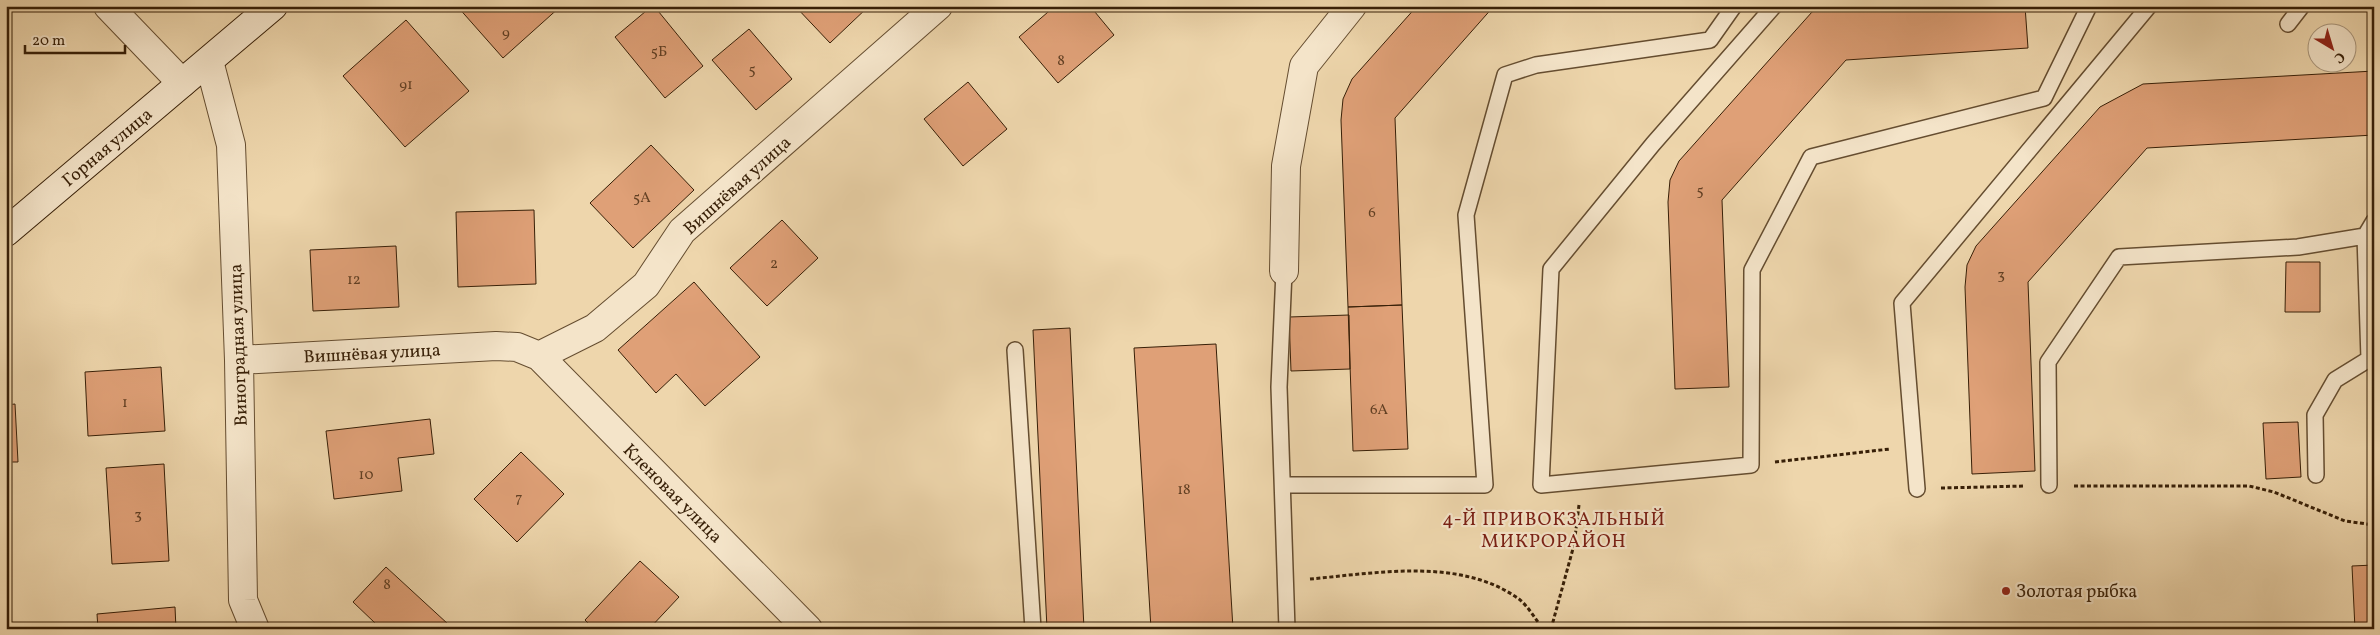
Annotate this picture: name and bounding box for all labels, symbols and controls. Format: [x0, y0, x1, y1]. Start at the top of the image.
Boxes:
scale bar [25, 22, 125, 54]
north arrow [2308, 22, 2358, 72]
house number: 9 [502, 23, 510, 44]
text: 20 m [32, 31, 65, 52]
house number: 5Б [651, 42, 667, 63]
text: С [2330, 47, 2348, 67]
house number: 8 [1057, 51, 1065, 72]
house number: 5 [748, 60, 756, 81]
house number: 91 [399, 75, 413, 96]
street label: Горная улица [57, 103, 159, 193]
street label: Вишнёвая улица [679, 131, 797, 241]
house number: 5 [1696, 181, 1704, 202]
house number: 5А [633, 188, 651, 209]
house number: 6 [1368, 203, 1376, 224]
house number: 2 [770, 254, 778, 275]
street label: Виноградная улица [224, 263, 255, 427]
house number: 3 [1997, 265, 2005, 286]
house number: 12 [347, 270, 361, 291]
street label: Вишнёвая улица [303, 338, 441, 371]
house number: 1 [122, 393, 128, 414]
house number: 6А [1370, 400, 1389, 421]
street label: Кленовая улица [617, 439, 727, 549]
house number: 10 [359, 465, 373, 486]
house number: 18 [1177, 480, 1191, 501]
house number: 7 [515, 488, 523, 509]
house number: 3 [134, 505, 142, 526]
district label: 4-Й ПРИВОКЗАЛЬНЫЙ МИКРОРАЙОН [1442, 507, 1666, 555]
house number: 8 [383, 575, 391, 596]
place label: Золотая рыбка [2016, 580, 2137, 605]
marker: Золотая рыбка [2000, 585, 2012, 597]

